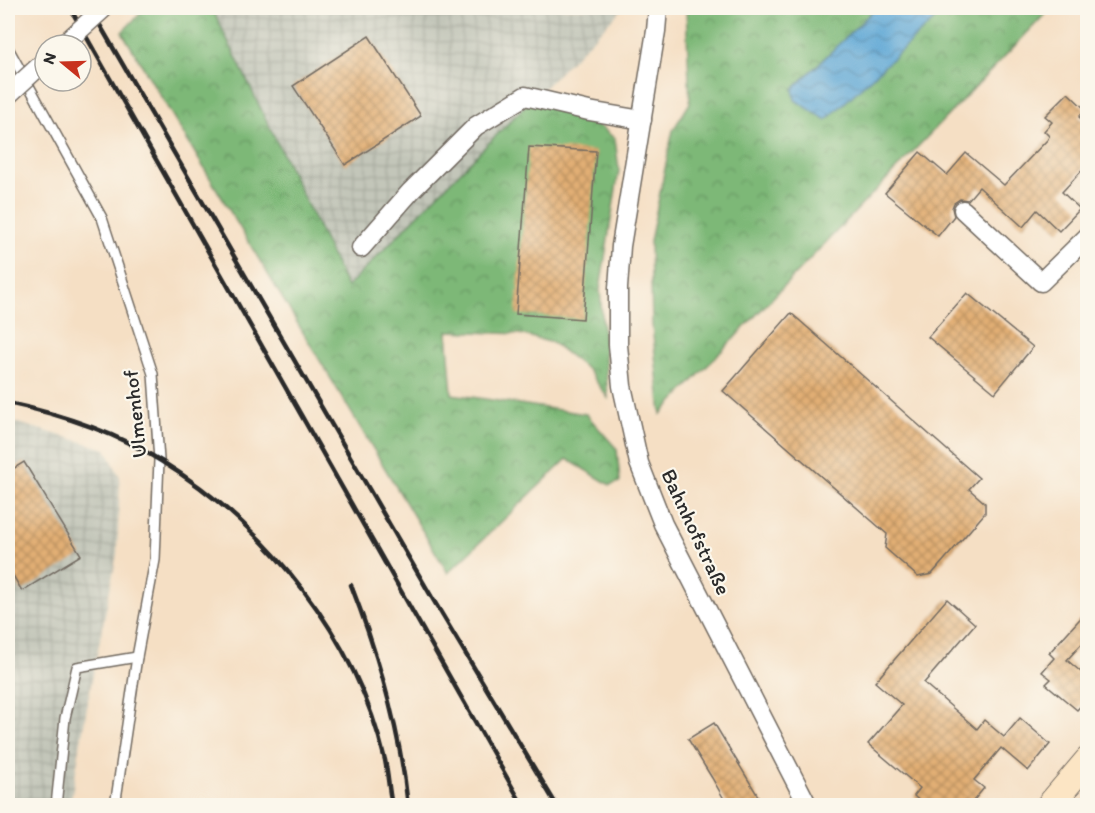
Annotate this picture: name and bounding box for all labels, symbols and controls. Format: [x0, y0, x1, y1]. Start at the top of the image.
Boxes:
north arrow [33, 33, 93, 93]
text: N [39, 50, 60, 66]
street label: Ulmenhof [117, 369, 152, 459]
street label: Bahnhofstraße [656, 465, 737, 599]

